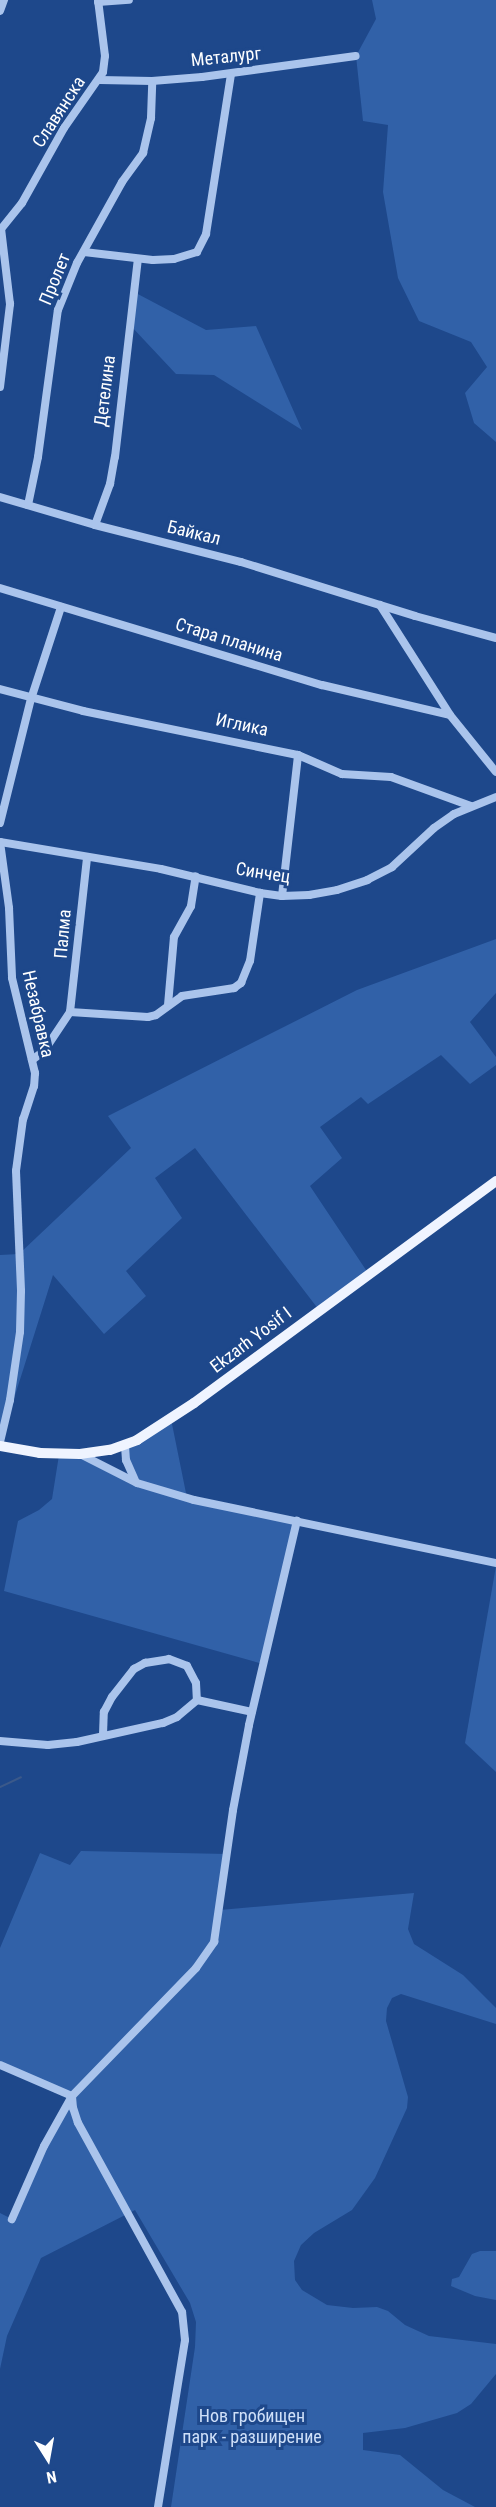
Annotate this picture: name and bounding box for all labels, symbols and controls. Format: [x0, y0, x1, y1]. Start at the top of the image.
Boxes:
street label: Металург [190, 43, 262, 71]
street label: Славянска [28, 72, 90, 152]
street label: Пролет [35, 250, 75, 308]
street label: Детелина [90, 354, 120, 428]
street label: Байкал [165, 516, 223, 550]
street label: Стара планина [173, 613, 285, 667]
street label: Иглика [214, 709, 270, 741]
street label: Синчец [234, 858, 292, 888]
street label: Палма [50, 909, 76, 959]
street label: Незабравка [18, 968, 58, 1060]
street label: Ekzarh Yosif I [206, 1302, 296, 1378]
park label: Нов гробищен парк - разширение [182, 2406, 322, 2448]
north arrow [18, 2429, 78, 2489]
text: N [45, 2467, 58, 2487]

